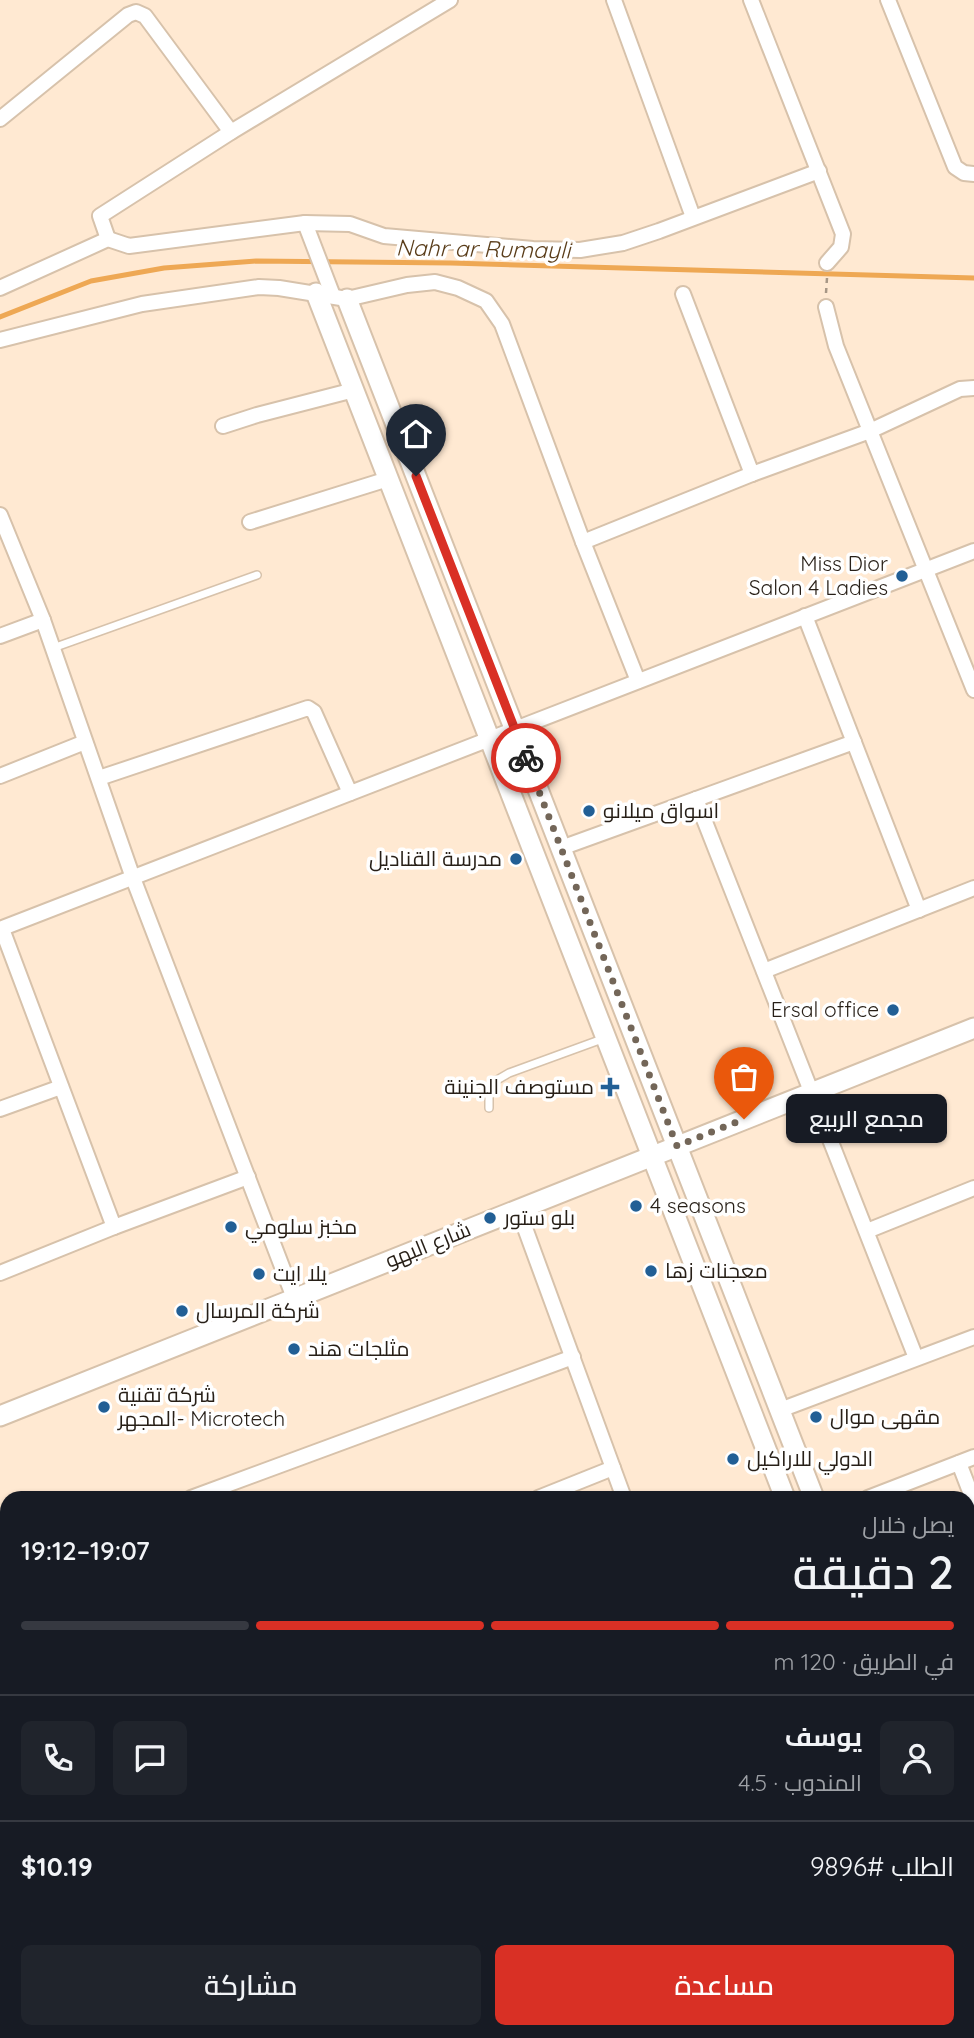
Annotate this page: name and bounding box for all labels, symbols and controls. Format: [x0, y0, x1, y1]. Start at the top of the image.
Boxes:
water label: Nahr ar Rumayli [396, 232, 574, 265]
pin [386, 404, 446, 476]
icon: home [397, 415, 435, 453]
place label: Miss Dior Salon 4 Ladies [749, 550, 888, 600]
marker: Miss Dior Salon 4 Ladies [894, 568, 910, 584]
courier [491, 723, 561, 793]
icon: bike [507, 739, 545, 777]
place label: اسواق ميلانو [603, 797, 719, 824]
marker: اسواق ميلانو [581, 803, 597, 819]
place label: مدرسة القناديل [369, 845, 502, 872]
marker: مدرسة القناديل [508, 851, 524, 867]
place label: Ersal office [771, 996, 879, 1022]
marker: Ersal office [885, 1002, 901, 1018]
pin [714, 1047, 774, 1119]
icon: bag [725, 1058, 763, 1096]
place label: مستوصف الجنينة [444, 1073, 594, 1099]
marker: مستوصف الجنينة [600, 1077, 620, 1097]
callout: مجمع الربيع [786, 1094, 947, 1144]
text: مجمع الربيع [809, 1104, 924, 1133]
place label: 4 seasons [650, 1192, 746, 1218]
marker: 4 seasons [628, 1198, 644, 1214]
place label: بلو ستور [503, 1204, 575, 1230]
marker: بلو ستور [482, 1210, 498, 1226]
place label: مخبز سلومي [245, 1213, 357, 1243]
street label: شارع البهو [381, 1215, 475, 1275]
marker: مخبز سلومي [223, 1219, 239, 1235]
place label: معجنات زها [665, 1257, 768, 1283]
place label: يلا ايت [273, 1260, 327, 1286]
marker: معجنات زها [643, 1263, 659, 1279]
marker: يلا ايت [251, 1266, 267, 1282]
place label: شركة المرسال [196, 1297, 320, 1324]
marker: شركة المرسال [174, 1303, 190, 1319]
place label: مثلجات هند [308, 1335, 409, 1361]
marker: مثلجات هند [286, 1341, 302, 1357]
place label: شركة تقنية المجهر- Microtech [117, 1381, 285, 1432]
marker: شركة تقنية المجهر- Microtech [96, 1399, 112, 1415]
place label: مقهى موال [830, 1403, 940, 1430]
marker: مقهى موال [808, 1409, 824, 1425]
place label: الدولي للاراكيل [747, 1445, 873, 1475]
marker: الدولي للاراكيل [725, 1451, 741, 1467]
text: يصل خلال [862, 1510, 954, 1539]
text: 19:07–19:12 [21, 1534, 150, 1567]
text: 2 دقيقة [793, 1543, 954, 1601]
text: في الطريق · 120 m [774, 1647, 954, 1676]
text: يوسف [785, 1720, 862, 1753]
button: phone [21, 1721, 95, 1795]
button: chat [113, 1721, 187, 1795]
button: person [880, 1721, 954, 1795]
text: المندوب · 4.5 [738, 1768, 862, 1797]
text: $10.19 [21, 1850, 93, 1883]
text: الطلب #9896 [810, 1850, 954, 1883]
button: مشاركة [21, 1945, 481, 2025]
button: مساعدة [495, 1945, 954, 2025]

